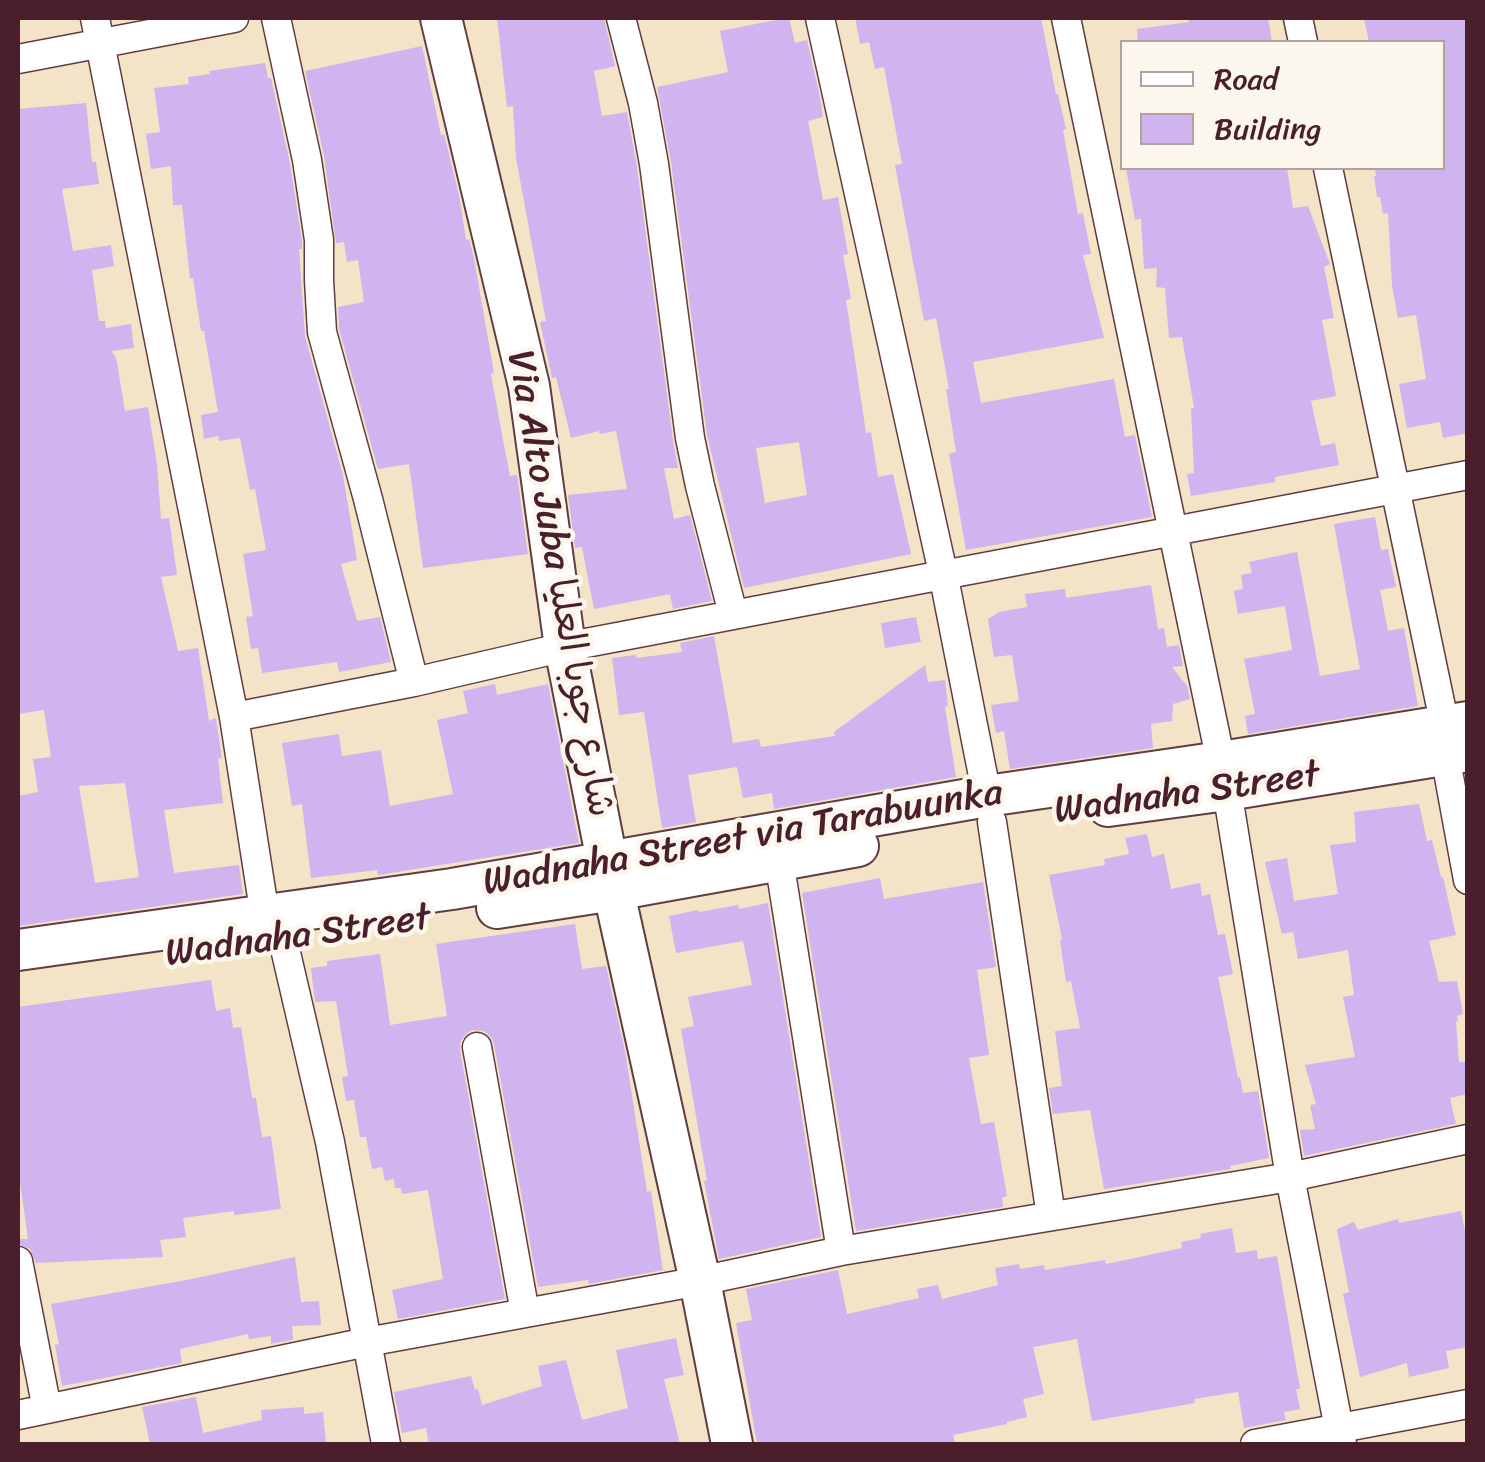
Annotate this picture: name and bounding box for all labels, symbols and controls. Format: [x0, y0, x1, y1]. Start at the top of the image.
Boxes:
legend [1120, 40, 1445, 170]
text: Road [1214, 52, 1278, 106]
text: Building [1214, 102, 1321, 156]
street label: Via Alto Juba شارع جوبا العليا [495, 347, 623, 821]
street label: Wadnaha Street [1052, 753, 1322, 835]
street label: Wadnaha Street via Tarabuunka [480, 771, 1006, 907]
street label: Wadnaha Street [163, 896, 433, 978]

